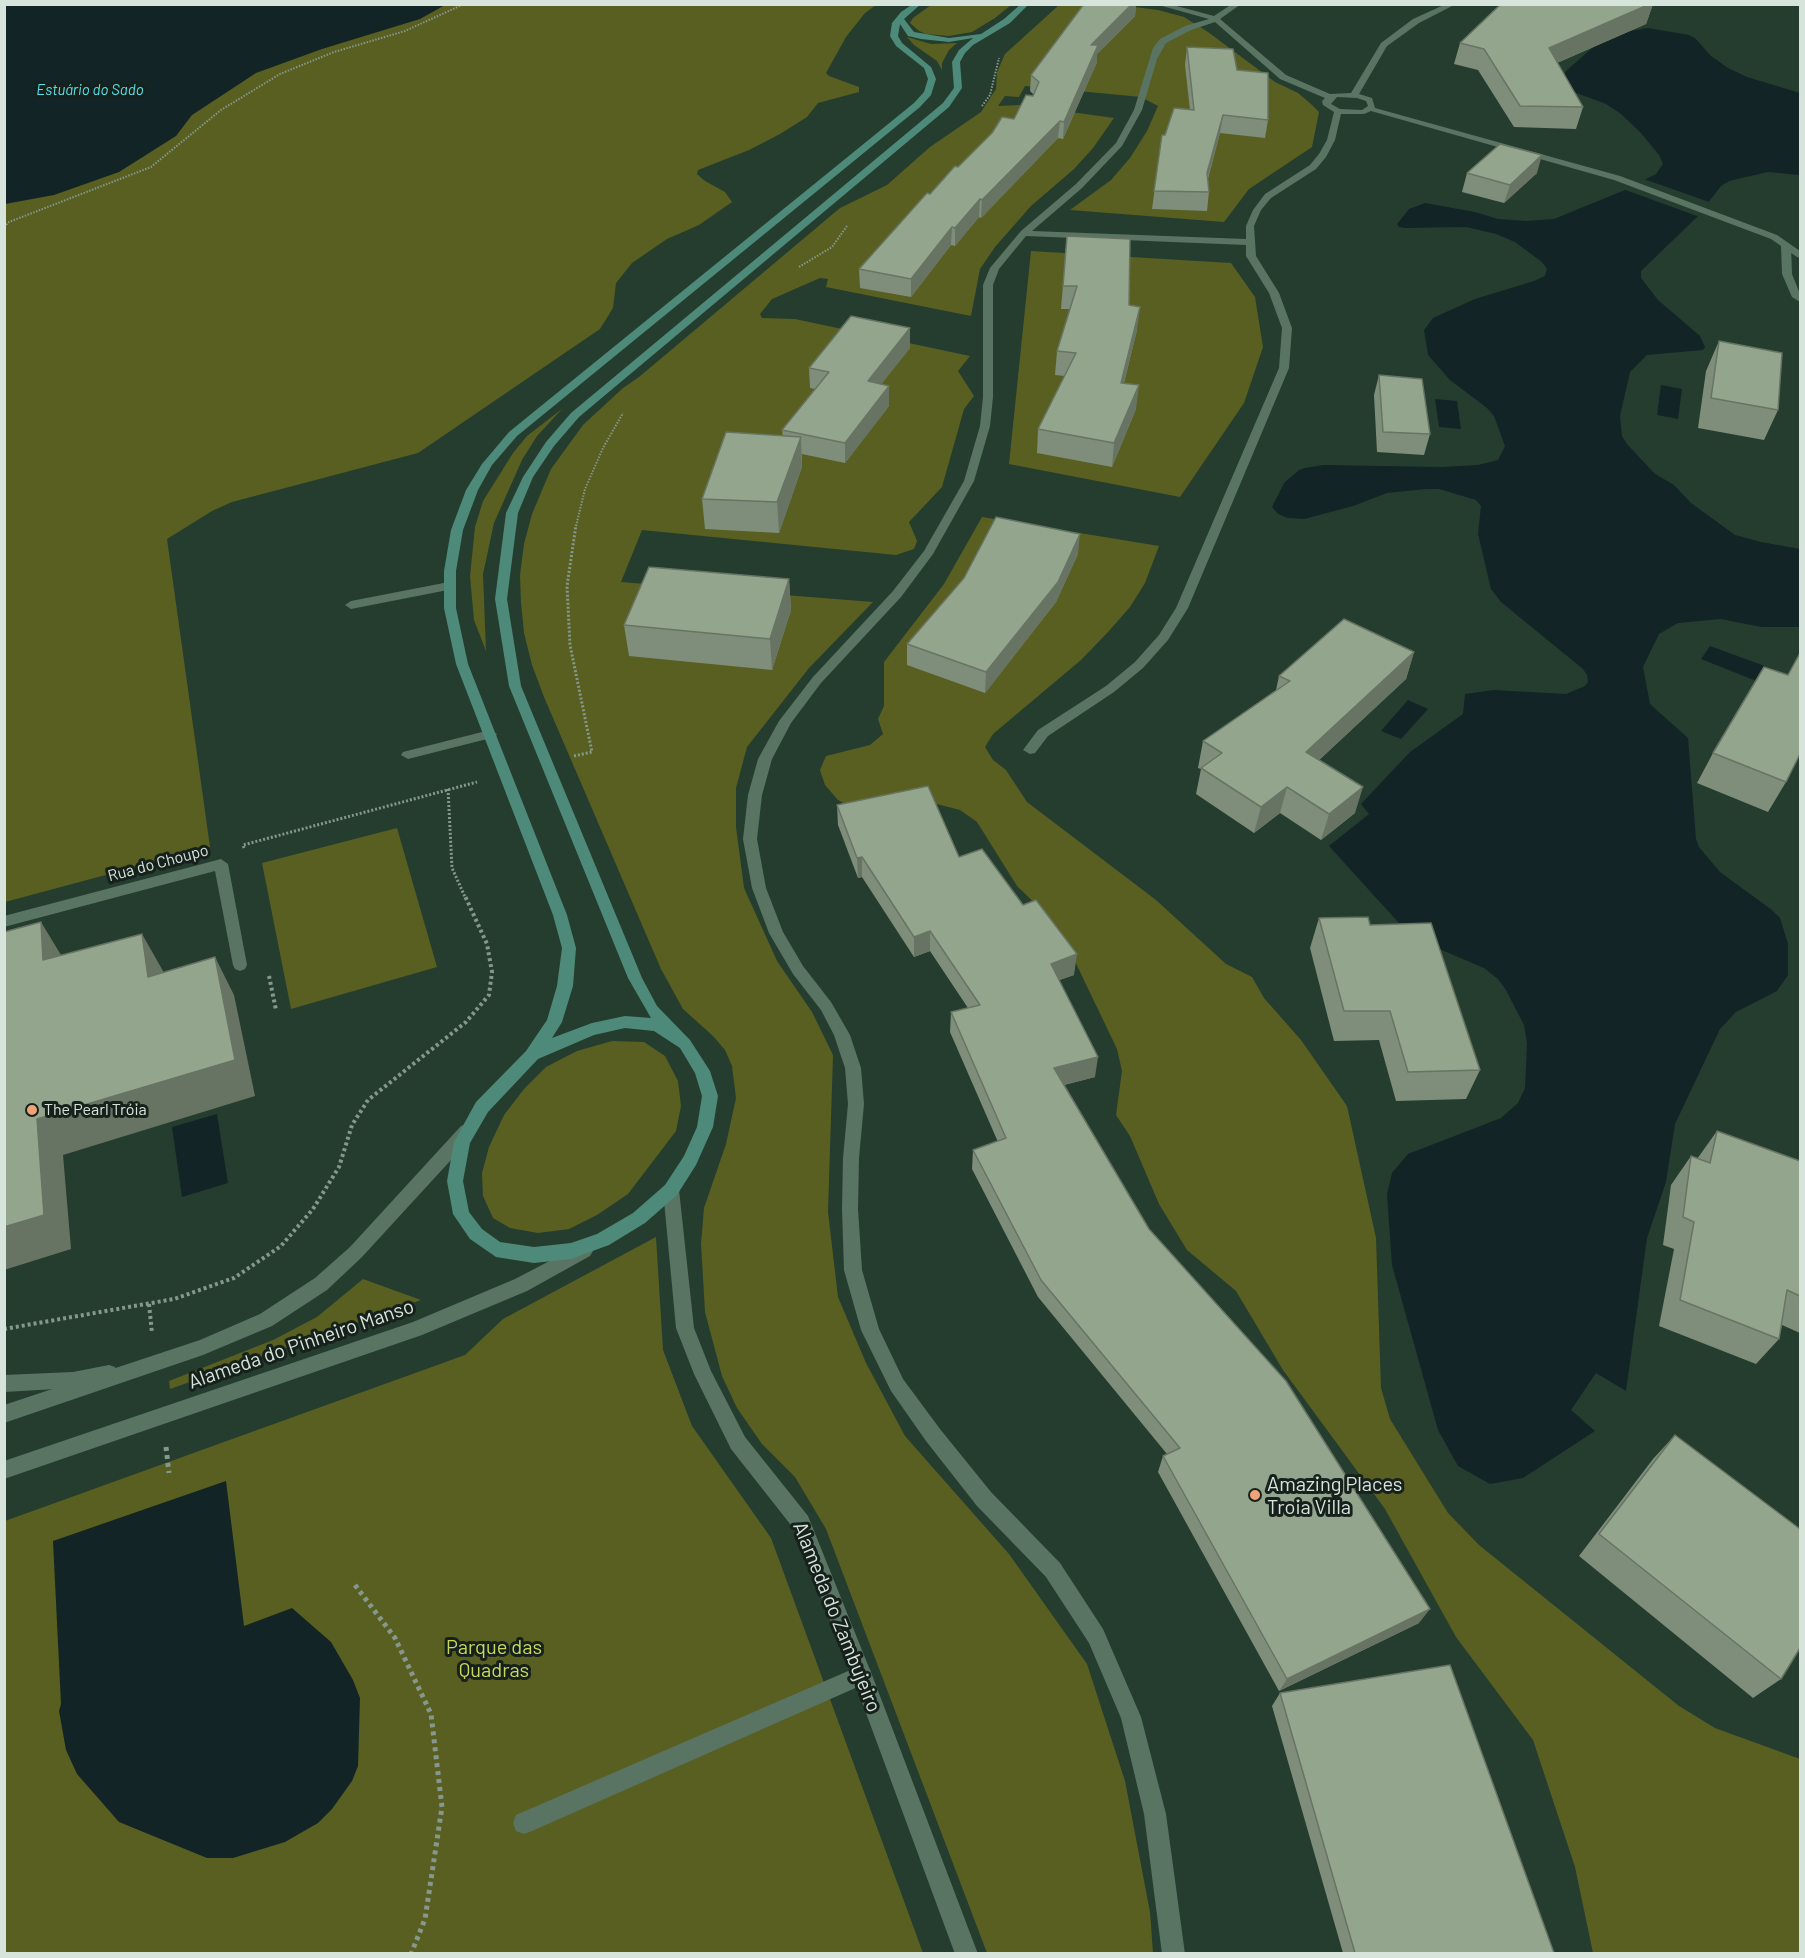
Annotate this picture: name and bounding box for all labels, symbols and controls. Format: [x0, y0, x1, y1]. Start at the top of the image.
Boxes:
water label: Estuário do Sado [36, 81, 144, 99]
street label: Rua do Choupo [106, 840, 210, 886]
place label: The Pearl Tróia [44, 1100, 147, 1120]
marker: The Pearl Tróia [25, 1103, 39, 1117]
street label: Alameda do Pinheiro Manso [185, 1294, 417, 1394]
place label: Amazing Places Troia Villa [1267, 1472, 1402, 1519]
marker: Amazing Places Troia Villa [1248, 1488, 1262, 1502]
street label: Alameda do Zambujeiro [788, 1518, 886, 1716]
park label: Parque das Quadras [446, 1635, 542, 1682]

